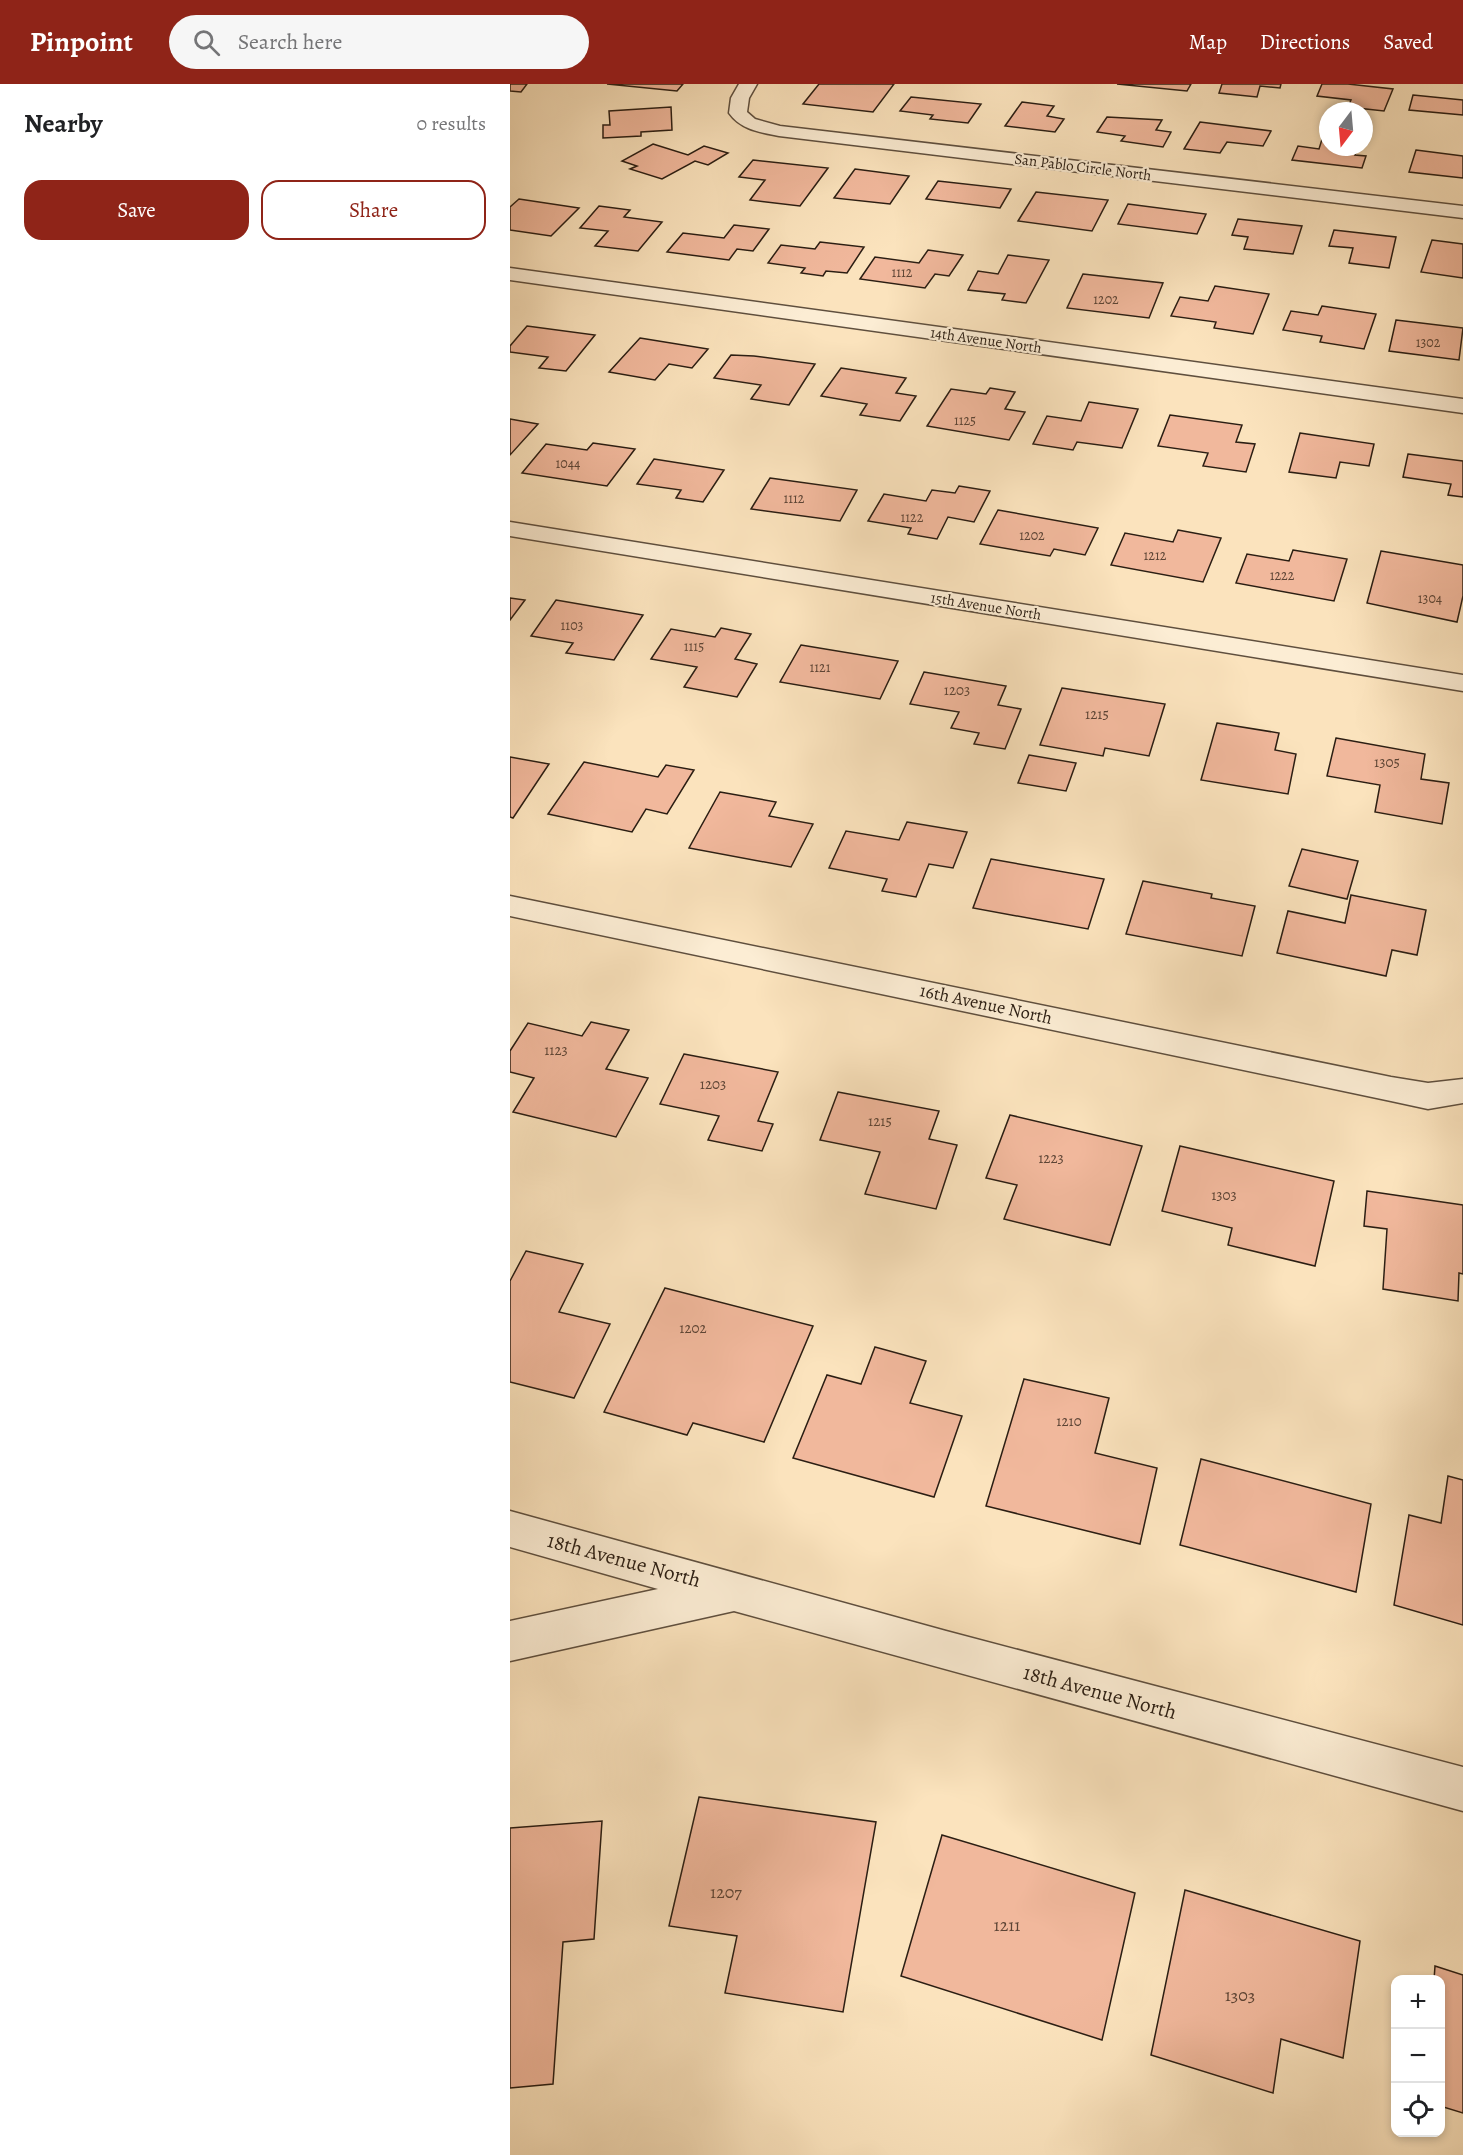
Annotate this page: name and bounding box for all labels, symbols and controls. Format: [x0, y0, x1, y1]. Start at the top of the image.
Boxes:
search box [169, 15, 589, 69]
text: Pinpoint [30, 23, 133, 61]
icon: search [190, 26, 223, 59]
text: Search here [238, 27, 342, 57]
text: Map [1189, 28, 1227, 56]
text: Directions [1260, 28, 1350, 56]
text: Saved [1383, 28, 1433, 56]
north arrow [1319, 102, 1373, 156]
text: Nearby [24, 106, 103, 141]
text: 0 results [417, 110, 486, 137]
street label: San Pablo Circle North [1013, 149, 1153, 185]
button: Save [24, 180, 249, 240]
button: Share [261, 180, 486, 240]
house number: 1112 [891, 263, 913, 282]
house number: 1202 [1093, 290, 1119, 309]
street label: 14th Avenue North [929, 322, 1043, 358]
house number: 1302 [1416, 333, 1441, 352]
house number: 1125 [954, 411, 976, 430]
house number: 1044 [556, 454, 580, 473]
house number: 1112 [783, 489, 805, 508]
house number: 1122 [901, 508, 924, 527]
house number: 1202 [1019, 526, 1045, 545]
house number: 1212 [1144, 546, 1167, 565]
house number: 1222 [1270, 566, 1295, 585]
street label: 15th Avenue North [929, 587, 1043, 625]
house number: 1304 [1418, 589, 1442, 608]
house number: 1103 [561, 616, 584, 635]
house number: 1115 [684, 637, 704, 656]
house number: 1121 [809, 658, 831, 677]
house number: 1203 [944, 680, 970, 700]
house number: 1215 [1085, 704, 1109, 724]
house number: 1305 [1374, 752, 1400, 772]
street label: 16th Avenue North [918, 978, 1055, 1030]
house number: 1123 [544, 1040, 568, 1060]
house number: 1203 [700, 1074, 726, 1094]
house number: 1215 [868, 1111, 892, 1131]
house number: 1223 [1038, 1148, 1064, 1168]
house number: 1303 [1211, 1185, 1237, 1205]
house number: 1202 [679, 1318, 707, 1338]
house number: 1210 [1056, 1411, 1082, 1431]
street label: 18th Avenue North [544, 1526, 704, 1594]
street label: 18th Avenue North [1020, 1658, 1180, 1726]
house number: 1207 [710, 1880, 742, 1904]
house number: 1211 [993, 1913, 1021, 1937]
map controls [1391, 1975, 1445, 2137]
button: + [1391, 1975, 1445, 2029]
house number: 1303 [1225, 1983, 1255, 2007]
button: − [1391, 2029, 1445, 2083]
button: locate [1391, 2083, 1445, 2137]

